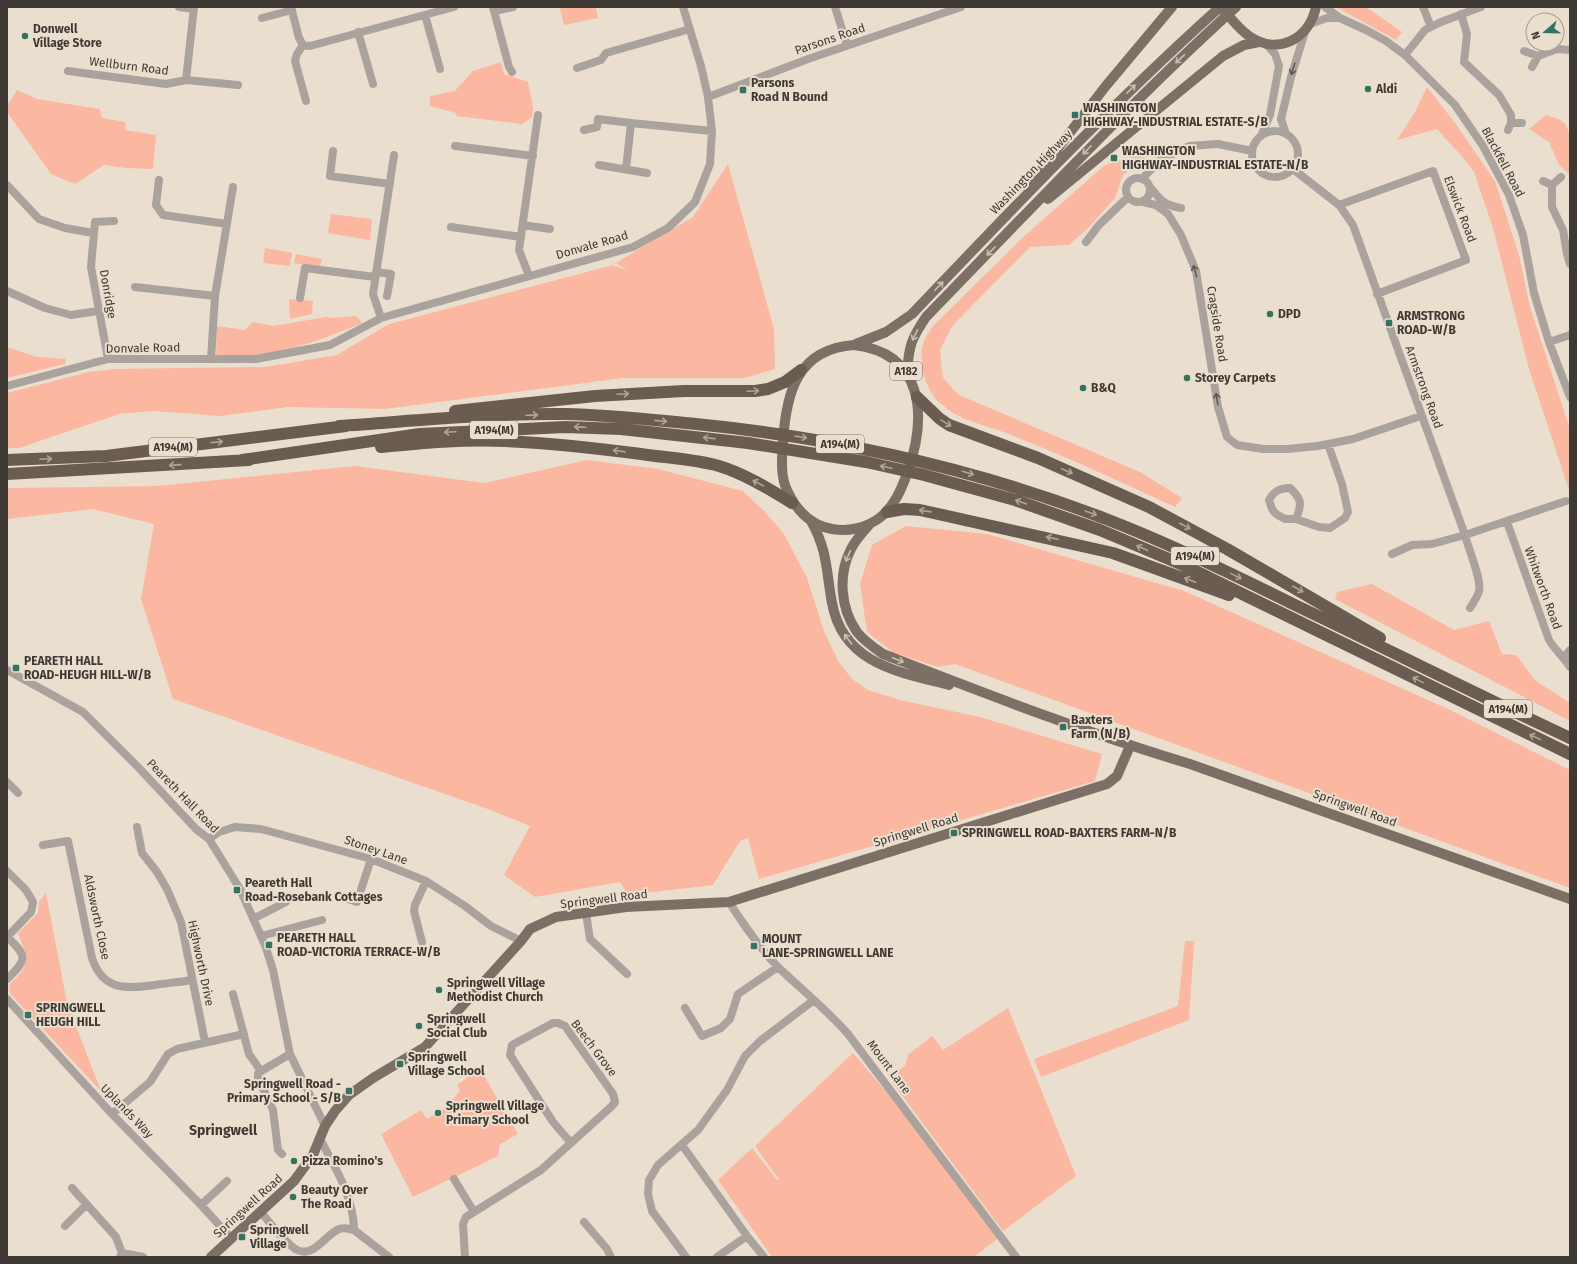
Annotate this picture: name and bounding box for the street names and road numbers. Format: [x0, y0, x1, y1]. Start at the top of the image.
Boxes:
street label: Parsons Road [793, 20, 867, 58]
street label: Wellburn Road [88, 54, 170, 78]
street label: Blackfell Road [1479, 124, 1527, 200]
street label: Washington Highway [987, 127, 1075, 217]
street label: Elswick Road [1441, 174, 1479, 244]
street label: Donvale Road [554, 228, 630, 262]
street label: Donridge [97, 268, 119, 320]
street label: Cragside Road [1204, 285, 1230, 363]
street label: Donvale Road [106, 340, 180, 356]
street label: Armstrong Road [1403, 344, 1445, 430]
road number: A182 [890, 362, 922, 380]
road number: A194(M) [470, 421, 518, 439]
road number: A194(M) [816, 435, 864, 453]
road number: A194(M) [149, 438, 197, 456]
street label: Whitworth Road [1522, 545, 1564, 631]
road number: A194(M) [1171, 547, 1219, 565]
road number: A194(M) [1484, 700, 1532, 718]
street label: Peareth Hall Road [144, 756, 222, 836]
street label: Springwell Road [1311, 786, 1399, 830]
street label: Springwell Road [872, 810, 960, 850]
street label: Stoney Lane [342, 833, 410, 867]
street label: Aldsworth Close [81, 873, 113, 961]
street label: Springwell Road [559, 887, 649, 911]
street label: Highworth Drive [185, 919, 217, 1007]
street label: Beech Grove [568, 1017, 620, 1079]
street label: Mount Lane [864, 1037, 914, 1097]
street label: Uplands Way [98, 1081, 156, 1141]
street label: Springwell Road [211, 1171, 285, 1241]

